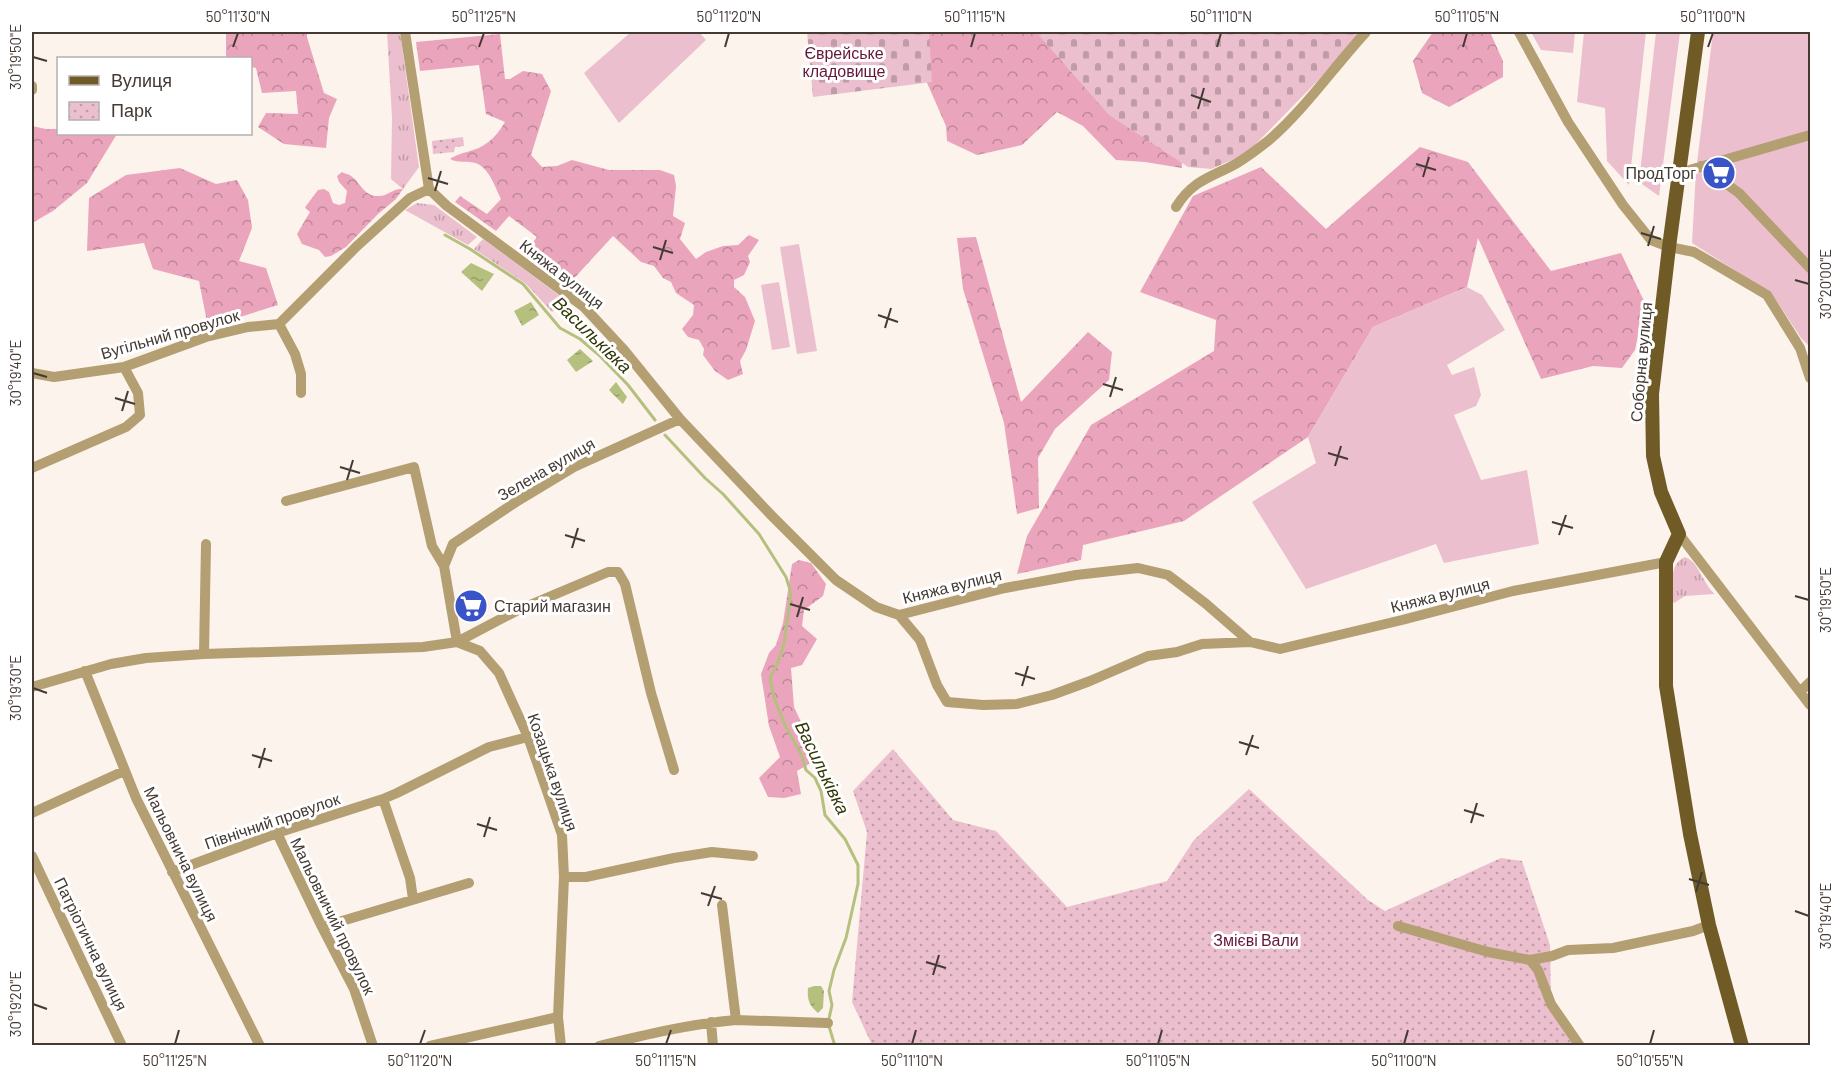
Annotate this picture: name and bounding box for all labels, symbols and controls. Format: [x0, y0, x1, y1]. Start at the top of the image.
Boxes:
text: 50°11'30"N [206, 7, 270, 25]
text: 50°11'25"N [452, 7, 516, 25]
text: 50°11'20"N [696, 7, 762, 25]
text: 50°11'15"N [944, 7, 1006, 25]
text: 50°11'10"N [1190, 7, 1252, 25]
text: 50°11'05"N [1435, 7, 1499, 25]
text: 50°11'00"N [1680, 7, 1746, 25]
text: 30°19'50"E [6, 24, 24, 90]
park label: Єврейське кладовище [803, 43, 886, 80]
legend [57, 57, 252, 135]
text: Вулиця [111, 69, 172, 91]
text: Парк [111, 99, 152, 121]
supermarket icon: ПродТорг [1701, 155, 1737, 191]
place label: ПродТорг [1626, 163, 1696, 182]
street label: Княжа вулиця [516, 235, 608, 312]
text: 30°20'00"E [1816, 249, 1834, 319]
water label: Васильківка [549, 291, 637, 377]
street label: Соборна вулиця [1626, 301, 1655, 423]
street label: Вугільний провулок [98, 304, 242, 362]
text: 30°19'40"E [6, 340, 24, 406]
street label: Зелена вулиця [494, 433, 598, 504]
street label: Княжа вулиця [900, 564, 1003, 607]
text: 30°19'50"E [1816, 567, 1834, 633]
street label: Княжа вулиця [1388, 573, 1491, 616]
supermarket icon: Старий магазин [453, 588, 489, 624]
place label: Старий магазин [494, 596, 611, 615]
text: 30°19'30"E [6, 655, 24, 721]
street label: Козацька вулиця [524, 711, 582, 833]
water label: Васильківка [791, 717, 855, 818]
street label: Мальовнича вулиця [141, 783, 222, 924]
street label: Північний провулок [202, 788, 343, 853]
street label: Мальовничий провулок [287, 834, 380, 998]
street label: Патріотична вулиця [51, 874, 132, 1013]
text: 30°19'40"E [1816, 883, 1834, 949]
park label: Змієві Вали [1213, 930, 1299, 949]
text: 30°19'20"E [6, 971, 24, 1037]
text: 50°11'25"N [143, 1051, 207, 1069]
text: 50°11'20"N [387, 1051, 453, 1069]
text: 50°11'15"N [635, 1051, 697, 1069]
text: 50°11'10"N [881, 1051, 943, 1069]
text: 50°11'05"N [1126, 1051, 1190, 1069]
text: 50°11'00"N [1371, 1051, 1437, 1069]
text: 50°10'55"N [1616, 1051, 1684, 1069]

